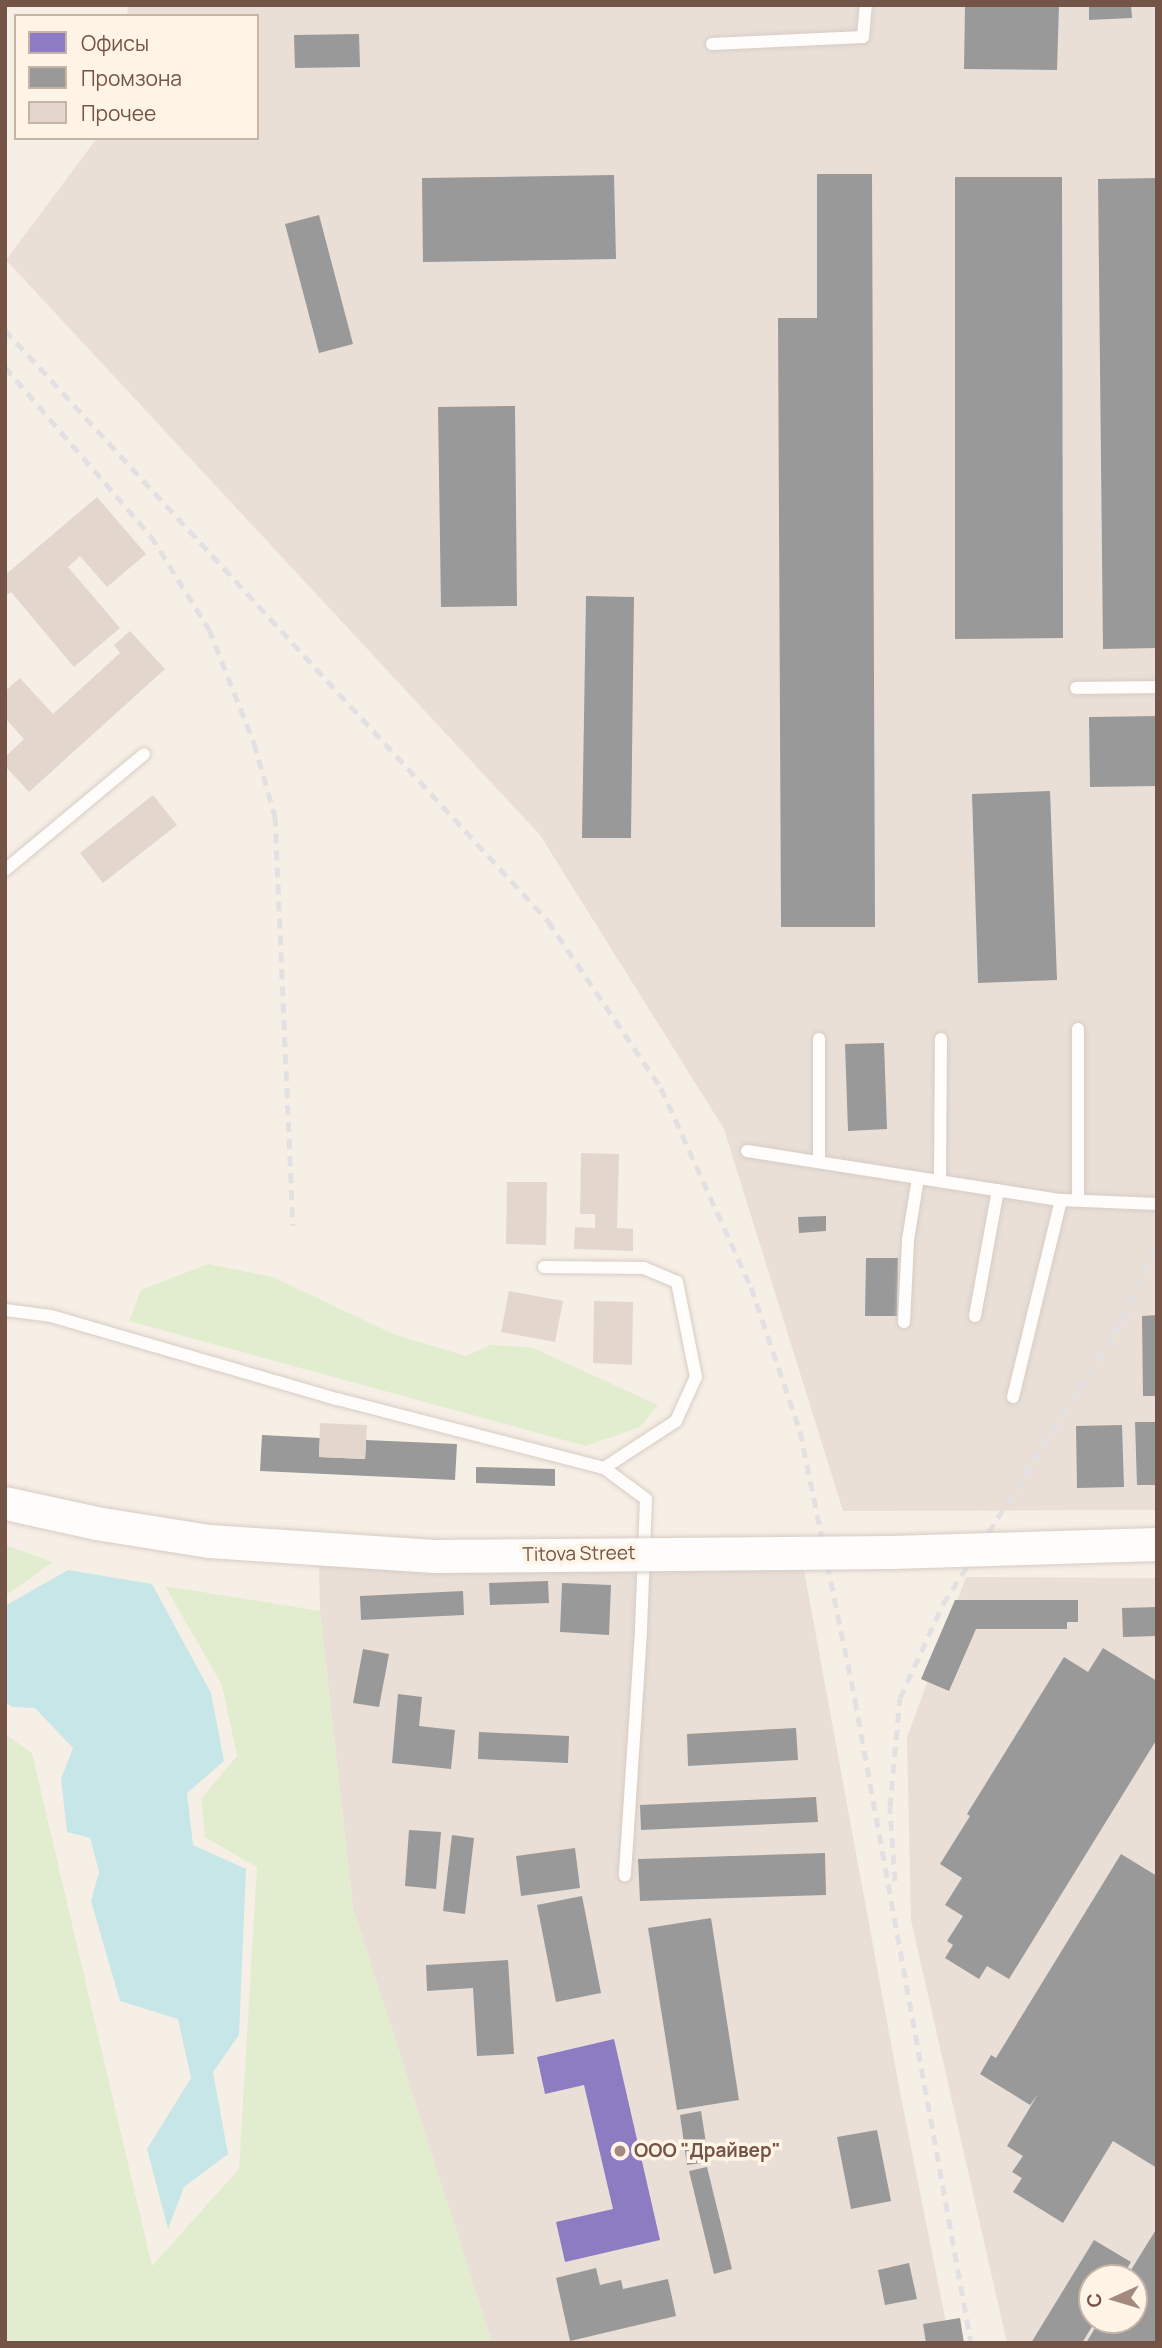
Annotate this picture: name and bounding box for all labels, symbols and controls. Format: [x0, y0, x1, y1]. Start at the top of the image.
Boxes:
legend [14, 14, 259, 140]
text: Офисы [81, 29, 149, 57]
text: Промзона [81, 64, 182, 92]
text: Прочее [81, 99, 156, 127]
street label: Titova Street [522, 1542, 636, 1566]
place label: ООО "Драйвер" [634, 2140, 781, 2162]
marker: ООО "Драйвер" [612, 2143, 628, 2159]
north arrow [1078, 2264, 1148, 2334]
text: С [1081, 2292, 1108, 2308]

